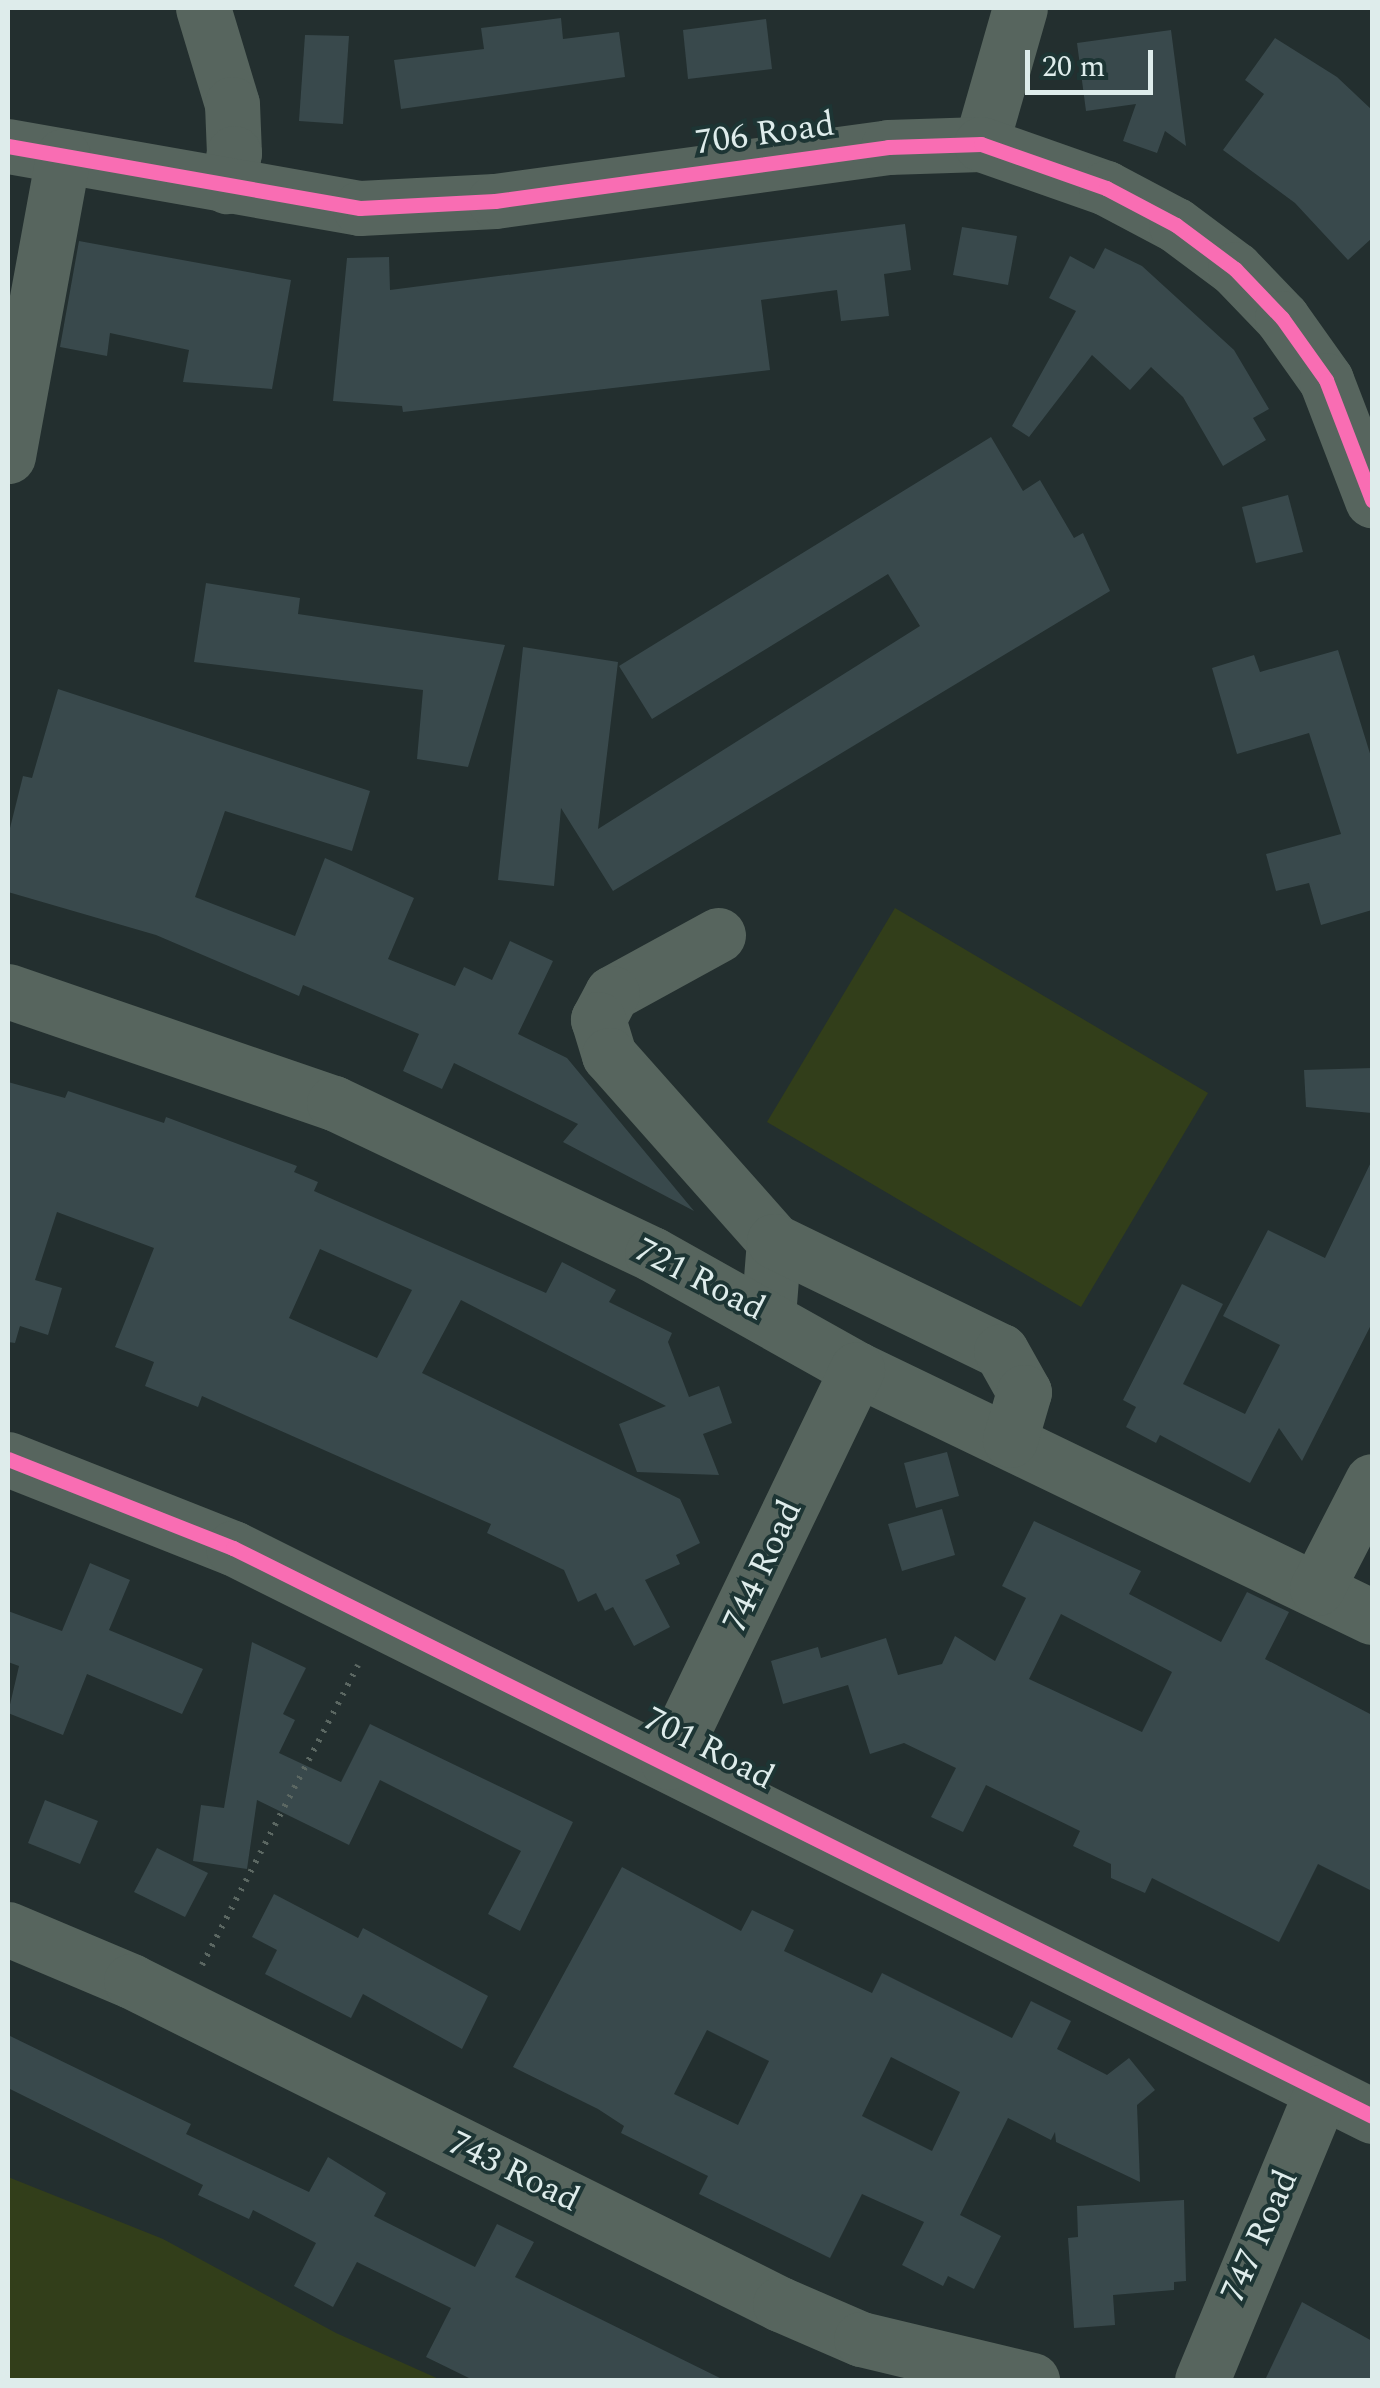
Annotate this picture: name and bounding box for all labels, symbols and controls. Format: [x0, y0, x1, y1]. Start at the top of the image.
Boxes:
scale bar [1030, 30, 1158, 92]
text: 20 m [1042, 44, 1105, 90]
street label: 706 Road [693, 103, 837, 165]
street label: 721 Road [628, 1229, 772, 1331]
street label: 744 Road [714, 1494, 812, 1638]
street label: 701 Road [637, 1698, 781, 1800]
street label: 743 Road [442, 2122, 586, 2222]
street label: 747 Road [1212, 2163, 1308, 2309]

